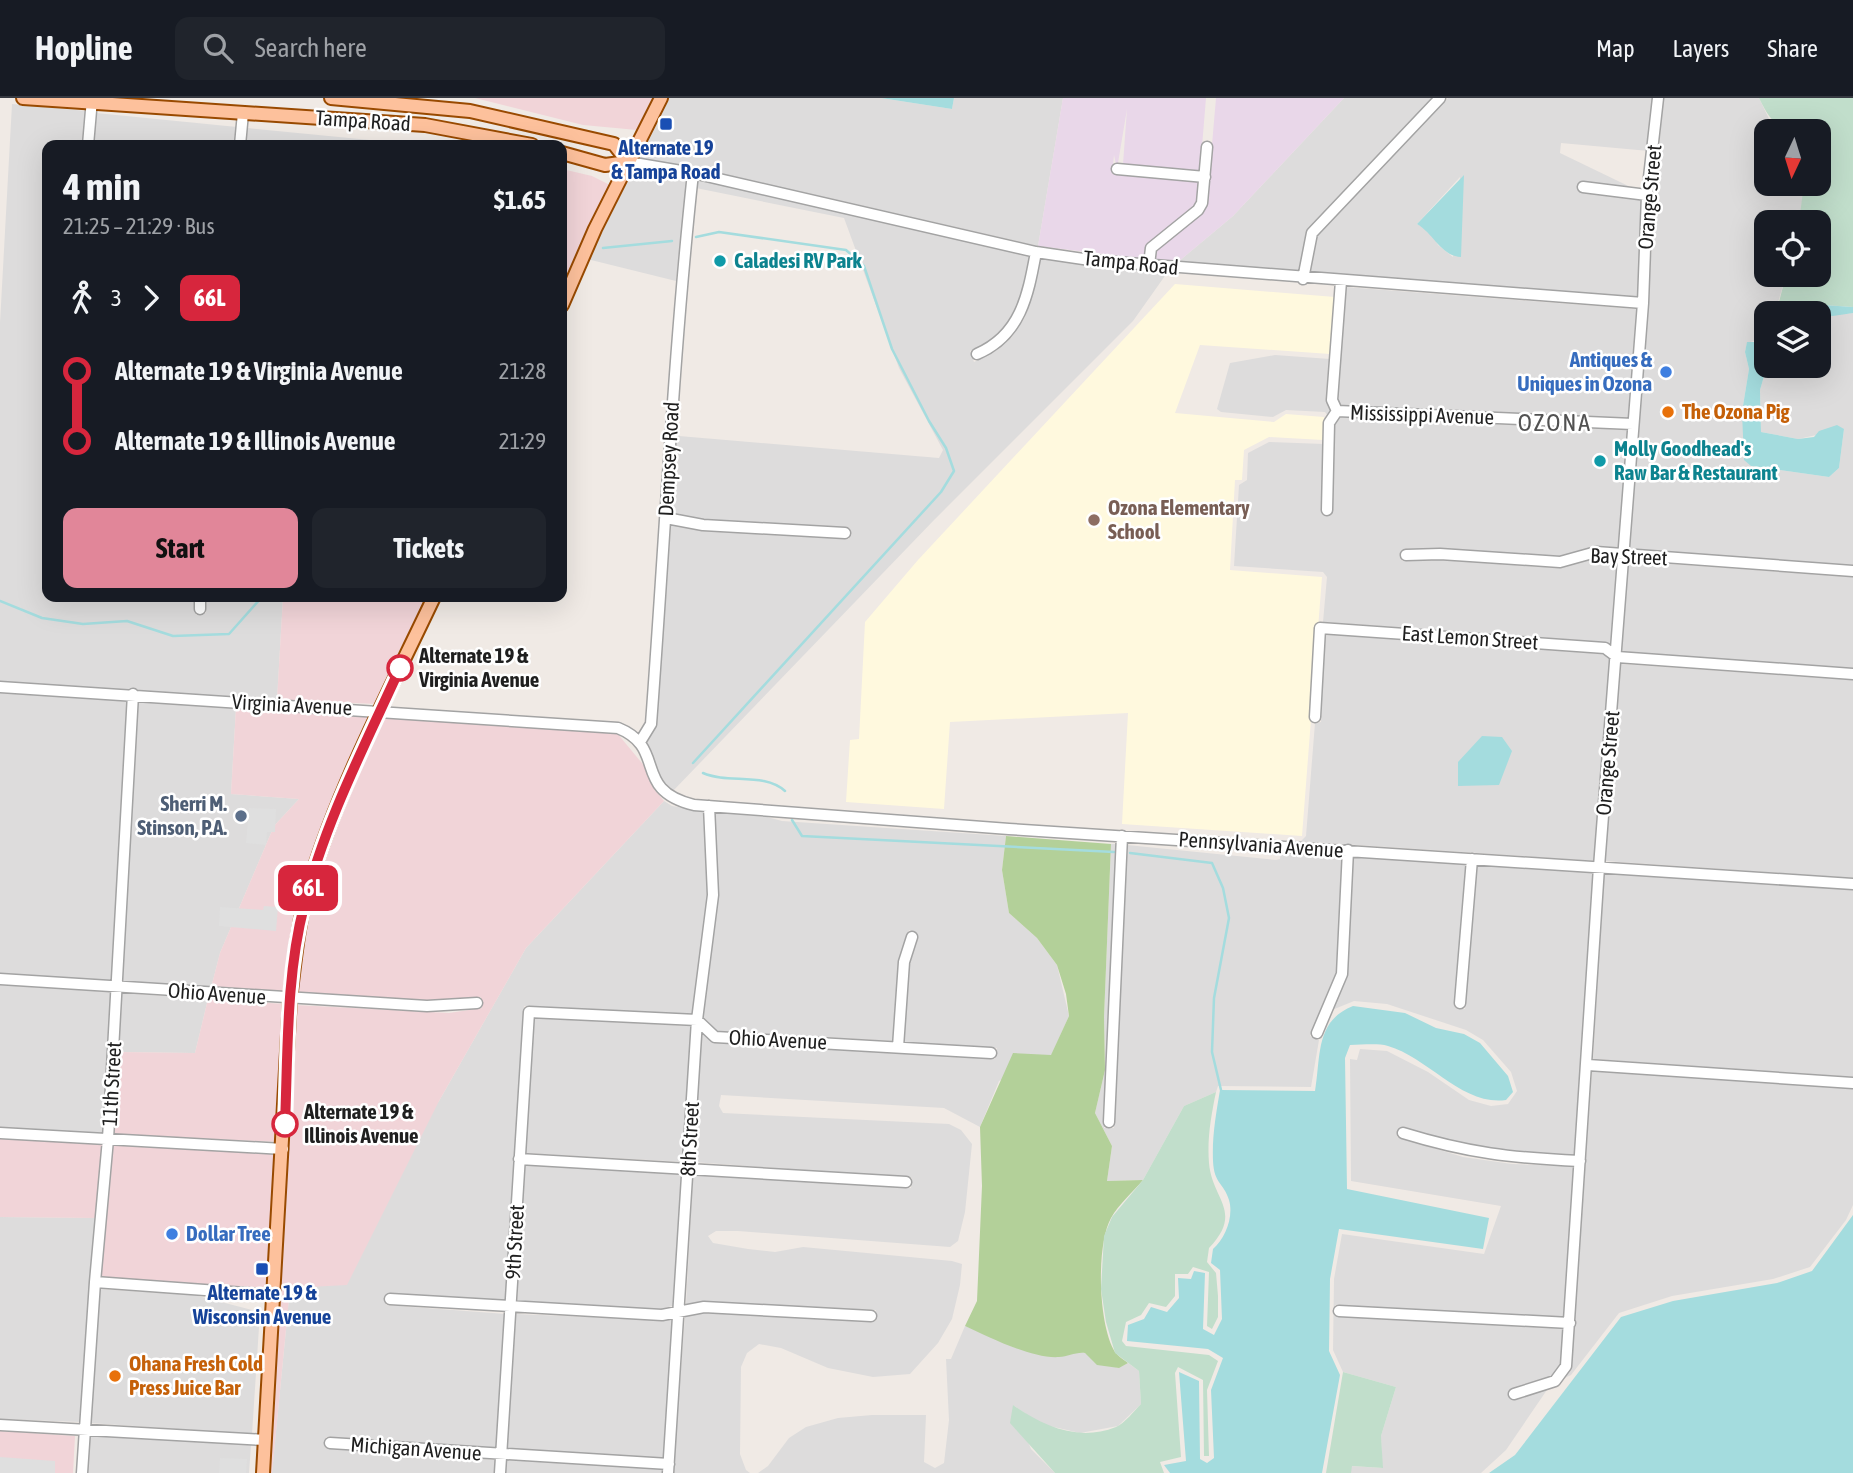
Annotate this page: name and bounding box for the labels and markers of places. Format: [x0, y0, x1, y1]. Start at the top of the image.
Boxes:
marker: Alternate 19 & Tampa Road [658, 116, 674, 132]
place label: Alternate 19 & Tampa Road [611, 135, 721, 183]
place label: Caladesi RV Park [734, 248, 862, 272]
marker: Caladesi RV Park [712, 253, 728, 269]
place label: Antiques & Uniques in Ozona [1517, 347, 1653, 395]
marker: Antiques & Uniques in Ozona [1658, 364, 1674, 380]
place label: The Ozona Pig [1682, 399, 1791, 423]
marker: The Ozona Pig [1660, 404, 1676, 420]
place label: Molly Goodhead's Raw Bar & Restaurant [1614, 436, 1777, 484]
marker: Molly Goodhead's Raw Bar & Restaurant [1592, 453, 1608, 469]
place label: Ozona Elementary School [1108, 495, 1250, 543]
marker: Ozona Elementary School [1086, 512, 1102, 528]
place label: Alternate 19 & Virginia Avenue [418, 643, 539, 691]
marker: Alternate 19 & Virginia Avenue [387, 655, 413, 681]
place label: Sherri M. Stinson, P.A. [137, 791, 227, 839]
marker: Sherri M. Stinson, P.A. [233, 808, 249, 824]
place label: Alternate 19 & Illinois Avenue [303, 1099, 419, 1147]
marker: Alternate 19 & Illinois Avenue [272, 1111, 298, 1137]
place label: Dollar Tree [186, 1221, 271, 1245]
marker: Dollar Tree [164, 1226, 180, 1242]
marker: Alternate 19 & Wisconsin Avenue [254, 1261, 270, 1277]
place label: Alternate 19 & Wisconsin Avenue [192, 1280, 331, 1328]
place label: Ohana Fresh Cold Press Juice Bar [129, 1351, 263, 1399]
marker: Ohana Fresh Cold Press Juice Bar [107, 1368, 123, 1384]

